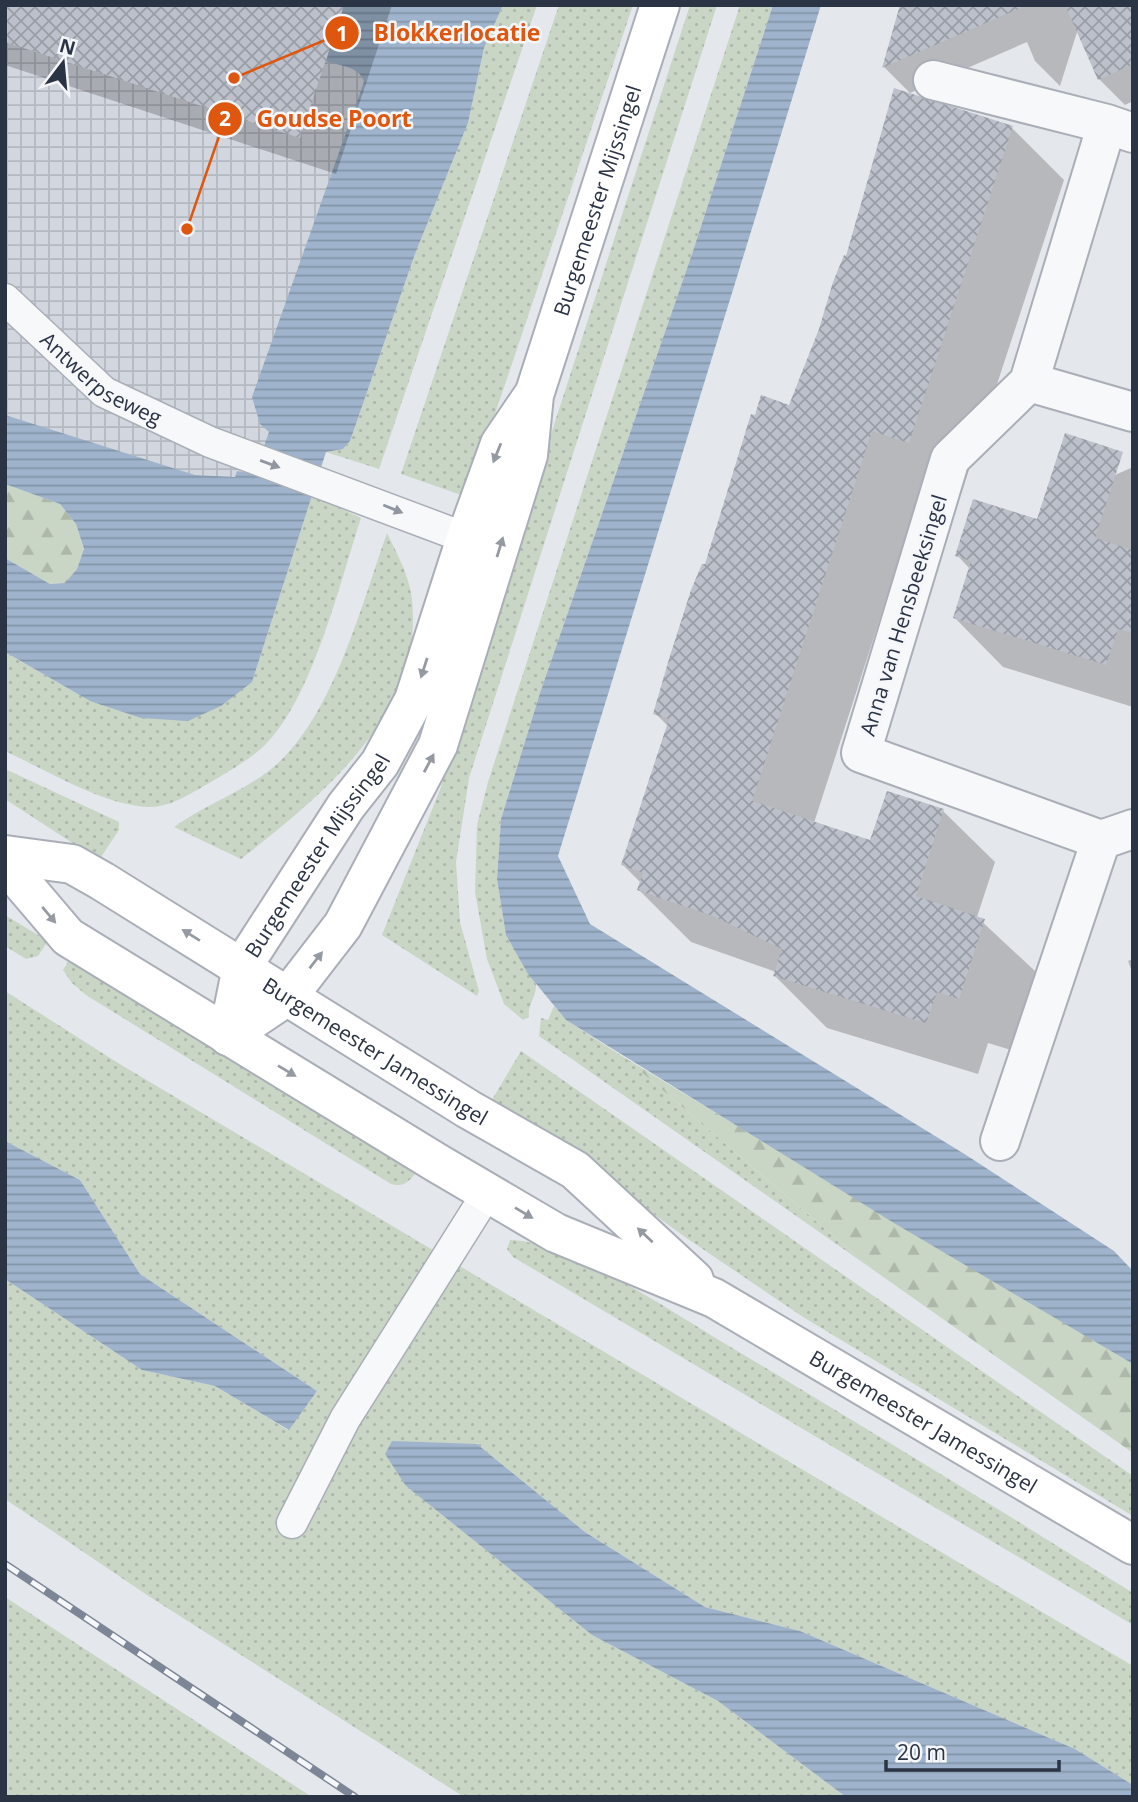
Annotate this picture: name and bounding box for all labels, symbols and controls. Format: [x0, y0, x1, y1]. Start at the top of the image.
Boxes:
callout: Blokkerlocatie [325, 11, 554, 55]
text: Blokkerlocatie [374, 16, 540, 48]
text: 1 [336, 19, 348, 47]
north arrow [28, 28, 98, 98]
text: N [57, 32, 79, 61]
street label: Burgemeester Mijssingel [547, 81, 647, 319]
callout: Goudse Poort [207, 97, 425, 141]
text: Goudse Poort [257, 102, 411, 134]
text: 2 [219, 104, 231, 132]
street label: Antwerpseweg [35, 326, 166, 431]
one-way arrow [492, 442, 503, 463]
one-way arrow [259, 458, 280, 469]
street label: Anna van Hensbeeksingel [853, 491, 953, 739]
one-way arrow [383, 503, 404, 514]
one-way arrow [495, 537, 505, 558]
one-way arrow [419, 658, 429, 679]
street label: Burgemeester Mijssingel [238, 749, 396, 963]
one-way arrow [423, 753, 434, 773]
one-way arrow [41, 906, 56, 923]
one-way arrow [181, 929, 201, 942]
one-way arrow [308, 951, 322, 969]
street label: Burgemeester Jamessingel [257, 971, 493, 1131]
one-way arrow [277, 1065, 296, 1078]
one-way arrow [514, 1207, 533, 1220]
one-way arrow [637, 1228, 654, 1244]
street label: Burgemeester Jamessingel [804, 1343, 1043, 1500]
scale bar [886, 1728, 1059, 1772]
text: 20 m [897, 1738, 946, 1766]

